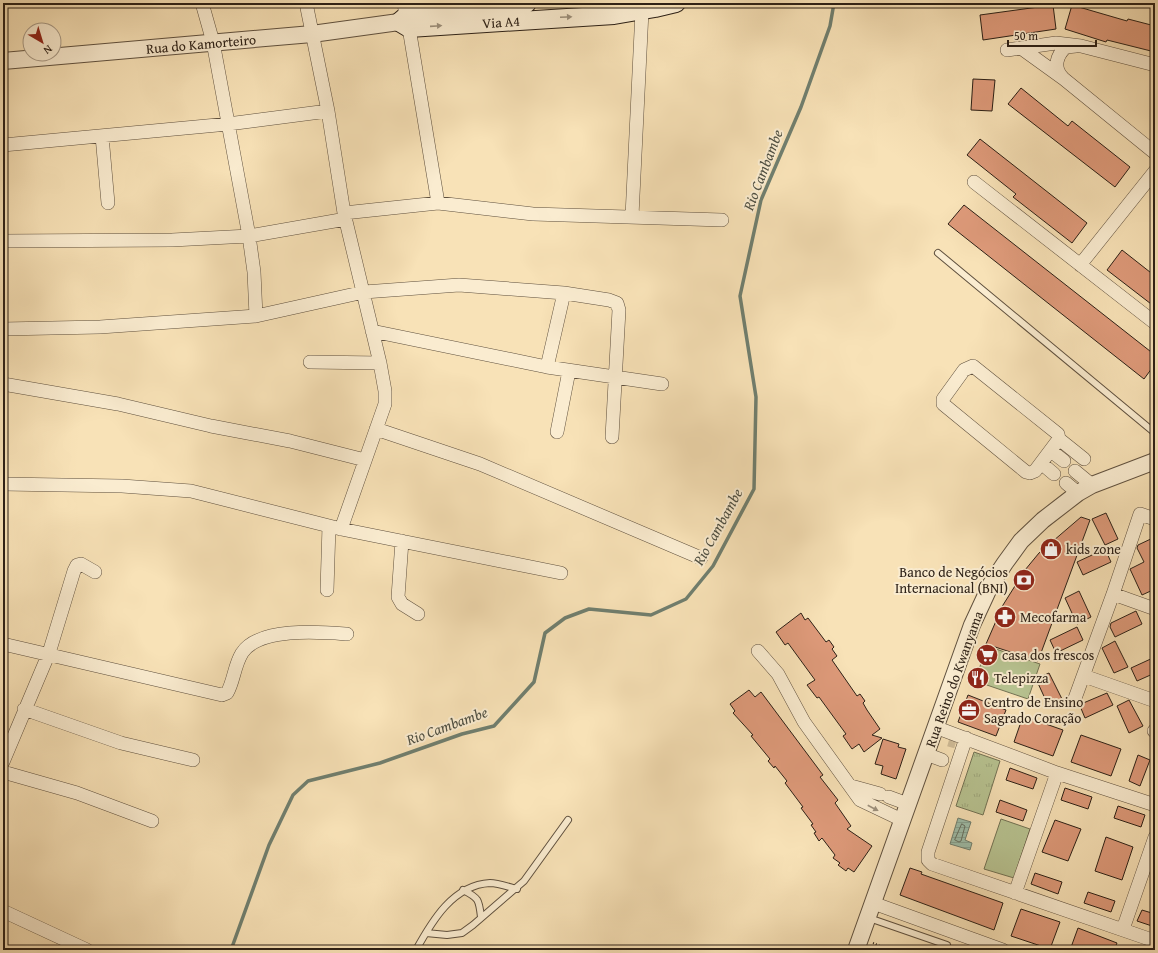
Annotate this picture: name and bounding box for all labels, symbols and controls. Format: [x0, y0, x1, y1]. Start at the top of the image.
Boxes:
street label: Via A4 [481, 11, 521, 33]
one-way arrow [560, 14, 572, 21]
north arrow [22, 22, 62, 62]
scale bar [1008, 22, 1096, 48]
one-way arrow [430, 23, 442, 30]
text: 50 m [1014, 27, 1038, 44]
street label: Rua do Kamorteiro [145, 29, 257, 59]
text: N [40, 41, 56, 59]
water label: Rio Cambambe [737, 126, 788, 214]
water label: Rio Cambambe [687, 485, 747, 570]
shop icon: kids zone [1038, 536, 1064, 562]
place label: kids zone [1066, 539, 1121, 559]
place label: Banco de Negócios Internacional (BNI) [895, 562, 1008, 598]
bank icon: Banco de Negócios Internacional (BNI) [1011, 567, 1037, 593]
pharmacy icon: Mecofarma [992, 604, 1018, 630]
place label: Mecofarma [1020, 607, 1087, 627]
street label: Rua Reino do Kwanyama [920, 608, 988, 750]
supermarket icon: casa dos frescos [974, 642, 1000, 668]
place label: casa dos frescos [1002, 645, 1094, 665]
restaurant icon: Telepizza [965, 665, 991, 691]
place label: Telepizza [994, 668, 1049, 688]
place label: Centro de Ensino Sagrado Coração [984, 692, 1083, 728]
office icon: Centro de Ensino Sagrado Coração [956, 697, 982, 723]
water label: Rio Cambambe [402, 701, 490, 750]
one-way arrow [868, 804, 879, 811]

